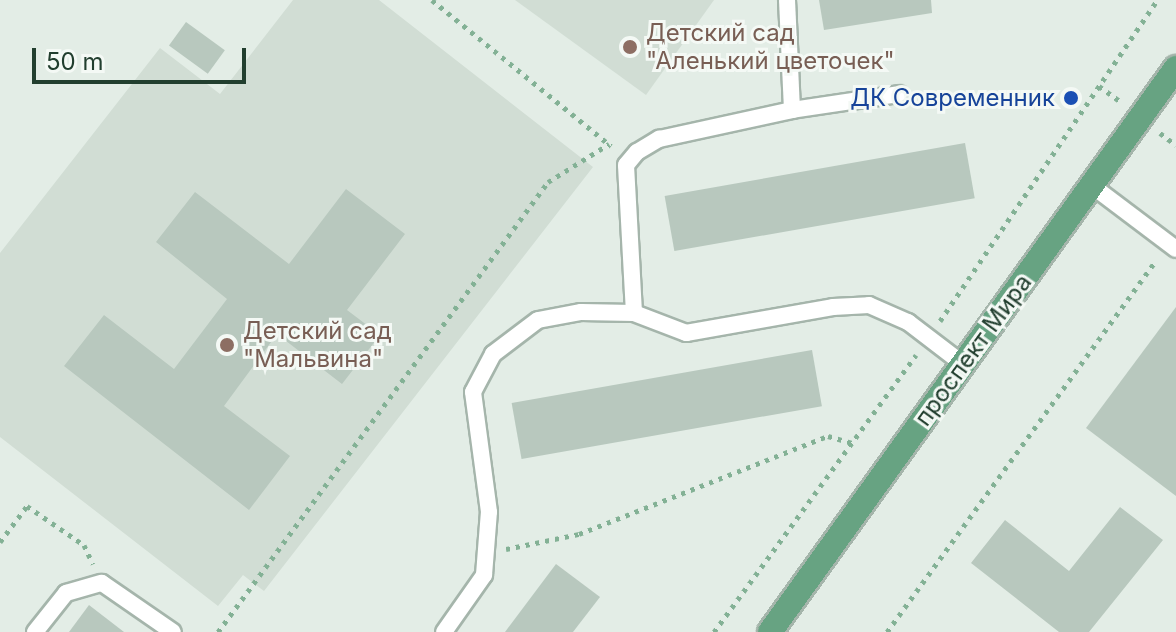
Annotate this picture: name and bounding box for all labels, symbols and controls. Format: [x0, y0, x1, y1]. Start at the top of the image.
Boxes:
place label: Детский сад "Аленький цветочек" [646, 19, 895, 75]
scale bar [36, 32, 250, 82]
marker: Детский сад "Аленький цветочек" [621, 38, 639, 56]
text: 50 m [46, 47, 104, 76]
place label: ДК Современник [850, 84, 1055, 112]
marker: ДК Современник [1062, 89, 1080, 107]
street label: проспект Мира [908, 269, 1038, 431]
place label: Детский сад "Мальвина" [243, 317, 392, 373]
marker: Детский сад "Мальвина" [218, 336, 236, 354]

